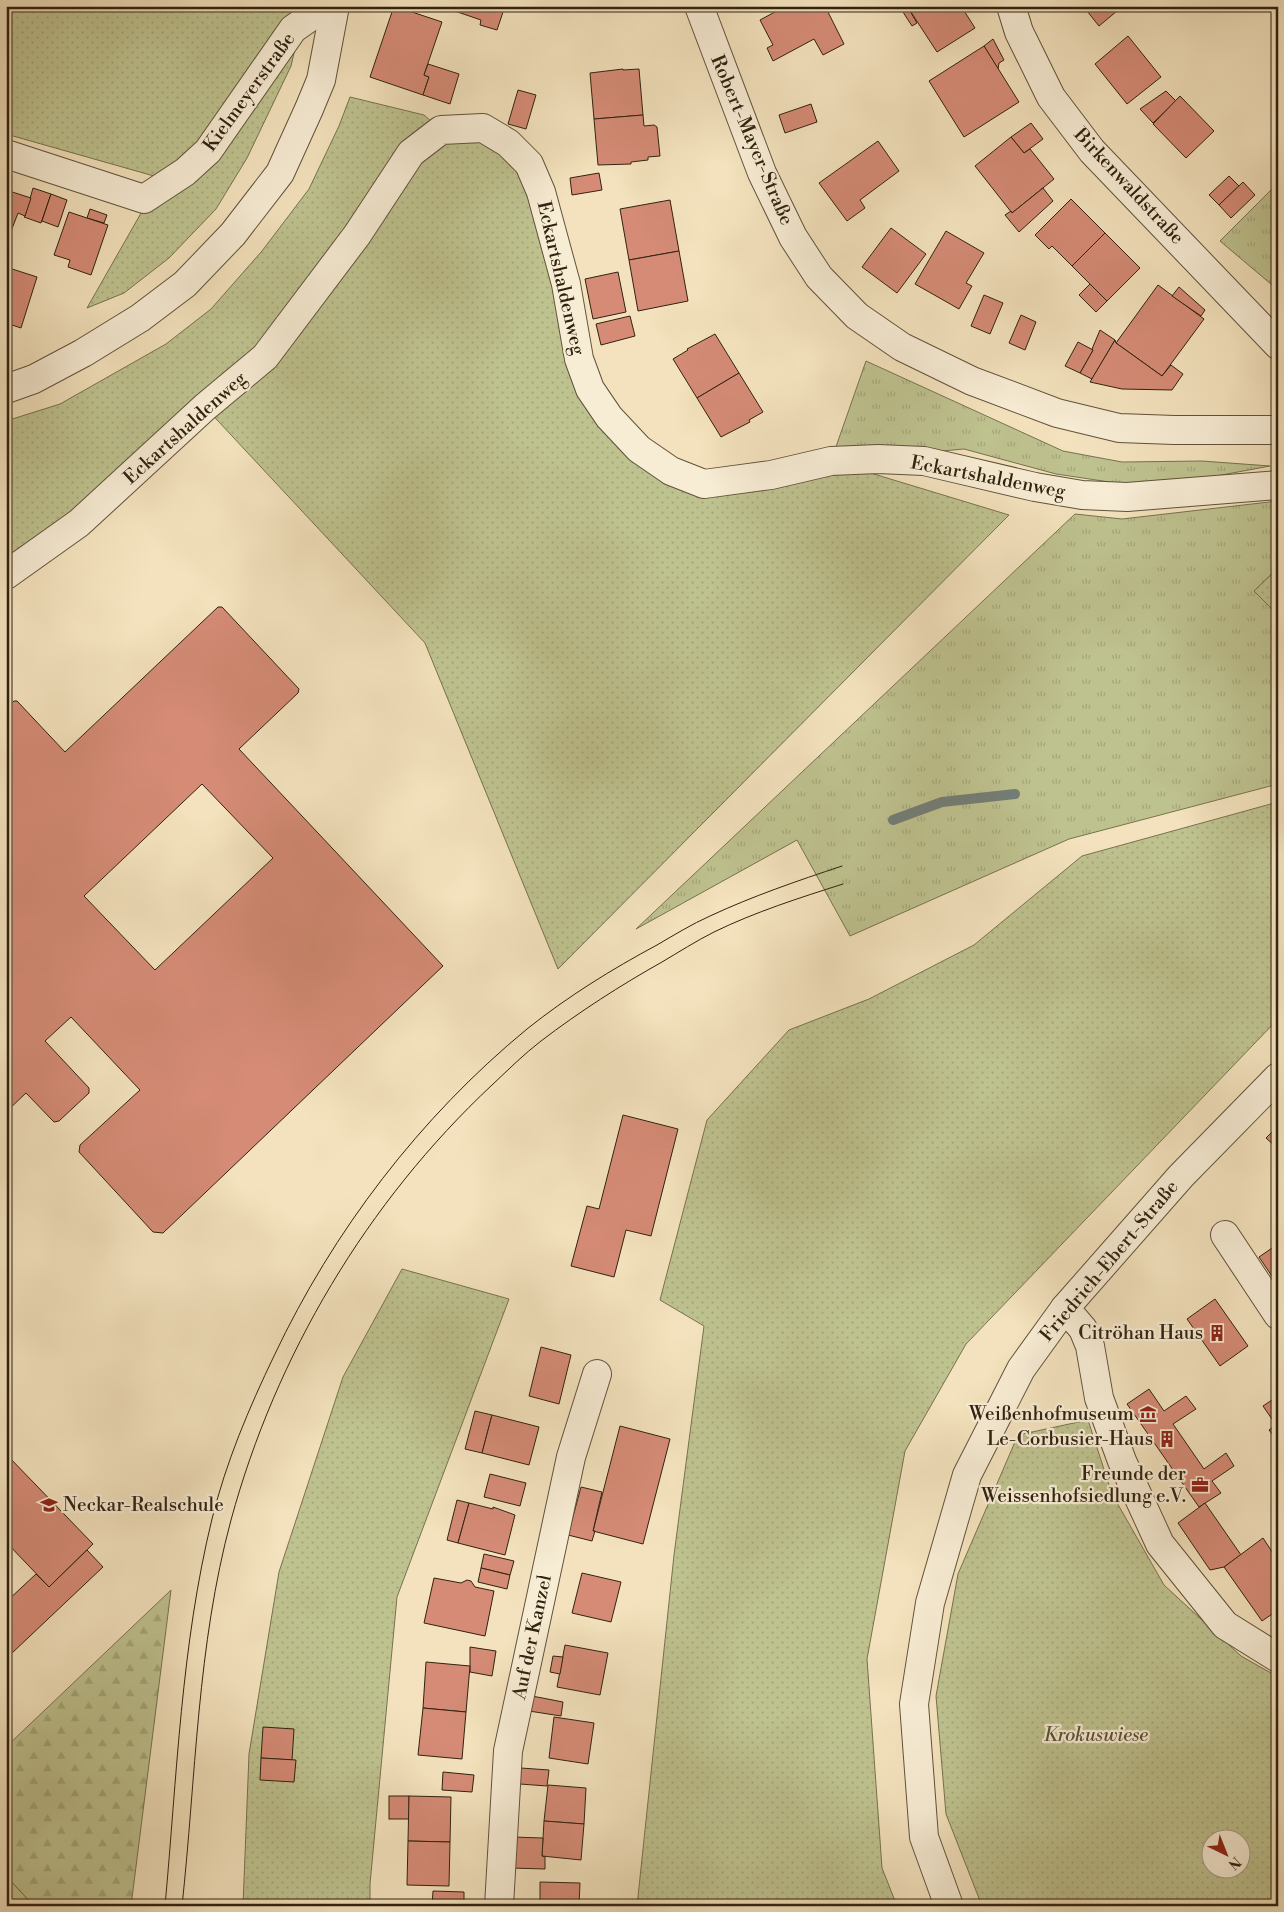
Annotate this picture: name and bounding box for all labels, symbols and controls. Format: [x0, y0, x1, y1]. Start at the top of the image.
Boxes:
street label: Kielmeyerstraße [198, 28, 300, 156]
street label: Robert-Mayer-Straße [705, 51, 799, 229]
street label: Birkenwaldstraße [1068, 122, 1189, 249]
street label: Eckartshaldenweg [532, 199, 590, 357]
street label: Eckartshaldenweg [119, 366, 252, 490]
street label: Eckartshaldenweg [908, 450, 1068, 504]
street label: Friedrich-Ebert-Straße [1034, 1175, 1184, 1347]
place label: Citröhan Haus [1078, 1321, 1203, 1345]
building icon: Citröhan Haus [1207, 1323, 1227, 1343]
place label: Weißenhofmuseum [968, 1402, 1134, 1426]
museum icon: Weißenhofmuseum [1138, 1404, 1158, 1424]
place label: Le-Corbusier-Haus [987, 1427, 1153, 1451]
building icon: Le-Corbusier-Haus [1157, 1429, 1177, 1449]
place label: Freunde der Weissenhofsiedlung e.V. [980, 1462, 1186, 1508]
office icon: Freunde der Weissenhofsiedlung e.V. [1190, 1475, 1210, 1495]
place label: Neckar-Realschule [63, 1493, 224, 1517]
school or university icon: Neckar-Realschule [39, 1495, 59, 1515]
street label: Auf der Kanzel [507, 1572, 557, 1703]
park label: Krokuswiese [1044, 1723, 1148, 1747]
north arrow [1202, 1830, 1252, 1880]
text: N [1224, 1852, 1244, 1873]

